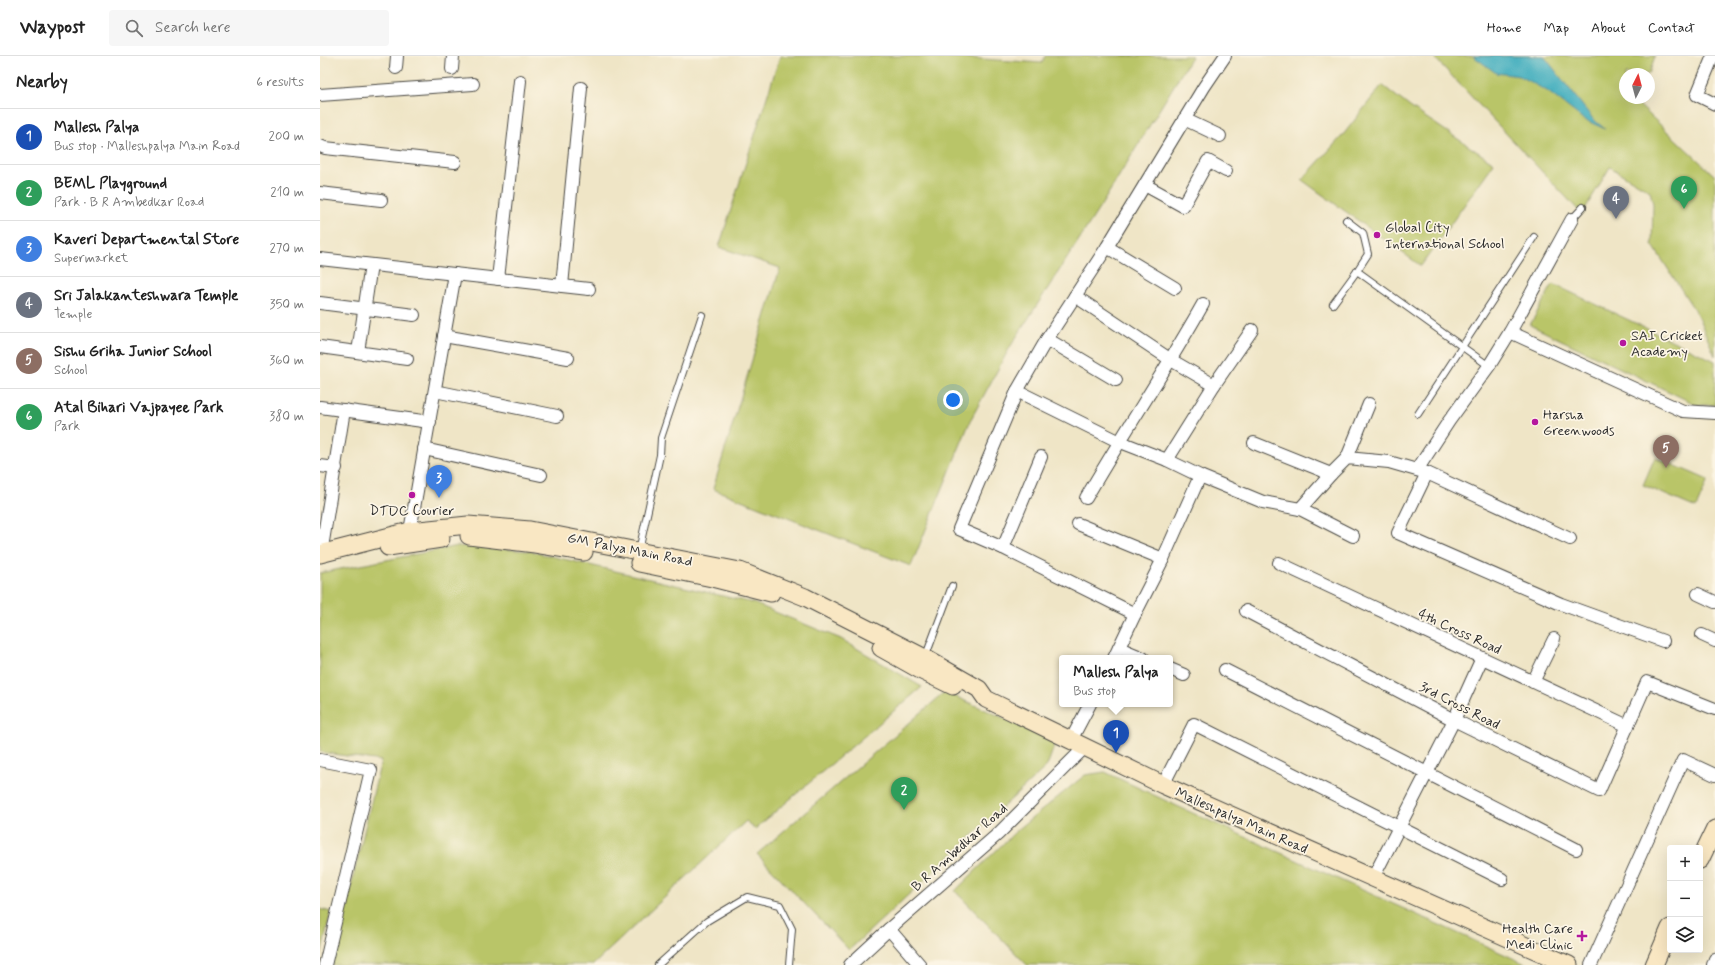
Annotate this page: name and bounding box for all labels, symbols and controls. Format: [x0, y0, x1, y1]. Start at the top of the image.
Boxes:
search box [109, 10, 389, 46]
text: Waypost [20, 15, 85, 40]
icon: search [123, 17, 145, 39]
text: Search here [155, 18, 231, 38]
text: Home [1487, 19, 1521, 37]
text: Map [1543, 19, 1569, 37]
text: About [1591, 19, 1626, 37]
text: Contact [1648, 19, 1695, 37]
north arrow [1619, 68, 1655, 104]
text: Nearby [16, 71, 68, 93]
text: 6 results [256, 74, 304, 91]
text: Mallesh Palya [54, 118, 139, 138]
text: 1 [26, 128, 32, 145]
text: 200 m [269, 128, 304, 145]
text: Bus stop · Malleshpalya Main Road [54, 138, 240, 155]
text: BEML Playground [54, 174, 167, 194]
pin: 6 [1671, 176, 1697, 209]
text: 2 [26, 184, 32, 201]
text: 210 m [270, 184, 304, 201]
pin: 4 [1603, 186, 1629, 219]
text: Park · B R Ambedkar Road [54, 194, 204, 211]
place label: Global City International School [1385, 219, 1505, 253]
text: Kaveri Departmental Store [54, 230, 239, 250]
marker: Global City International School [1372, 230, 1382, 240]
text: 3 [26, 240, 32, 257]
text: 270 m [269, 240, 304, 257]
text: Supermarket [54, 250, 128, 267]
text: Sri Jalakanteshwara Temple [54, 286, 238, 306]
text: 4 [25, 296, 33, 313]
text: 350 m [270, 296, 304, 313]
text: Temple [54, 306, 92, 323]
place label: SAI Cricket Academy [1631, 327, 1703, 361]
marker: SAI Cricket Academy [1618, 338, 1628, 348]
text: Sishu Griha Junior School [54, 342, 212, 362]
text: 5 [25, 352, 33, 369]
text: 360 m [269, 352, 304, 369]
text: School [54, 362, 88, 379]
your location [943, 390, 963, 410]
text: Atal Bihari Vajpayee Park [54, 398, 223, 418]
place label: Harsha Greenwoods [1543, 406, 1615, 440]
text: 6 [26, 408, 32, 425]
text: 380 m [269, 408, 304, 425]
marker: Harsha Greenwoods [1530, 417, 1540, 427]
text: Park [54, 418, 80, 435]
pin: 5 [1653, 435, 1679, 468]
pin: 3 [426, 465, 452, 498]
marker: DTDC Courier [407, 490, 417, 500]
place label: DTDC Courier [369, 502, 455, 520]
street label: GM Palya Main Road [566, 529, 694, 571]
street label: 4th Cross Road [1415, 605, 1504, 659]
popup [1059, 655, 1173, 707]
text: Mallesh Palya [1073, 663, 1159, 683]
street label: 3rd Cross Road [1416, 678, 1503, 734]
text: Bus stop [1073, 683, 1116, 700]
pin: 1 [1103, 720, 1129, 753]
pin: 2 [891, 777, 917, 810]
street label: Malleshpalya Main Road [1173, 784, 1311, 858]
street label: B R Ambedkar Road [908, 800, 1011, 896]
map controls [1667, 845, 1703, 953]
button: + [1667, 845, 1703, 881]
button: − [1667, 881, 1703, 917]
button: layers [1667, 917, 1703, 953]
place label: Health Care Medi Clinic [1502, 920, 1574, 954]
marker: Health Care Medi Clinic [1576, 930, 1588, 942]

